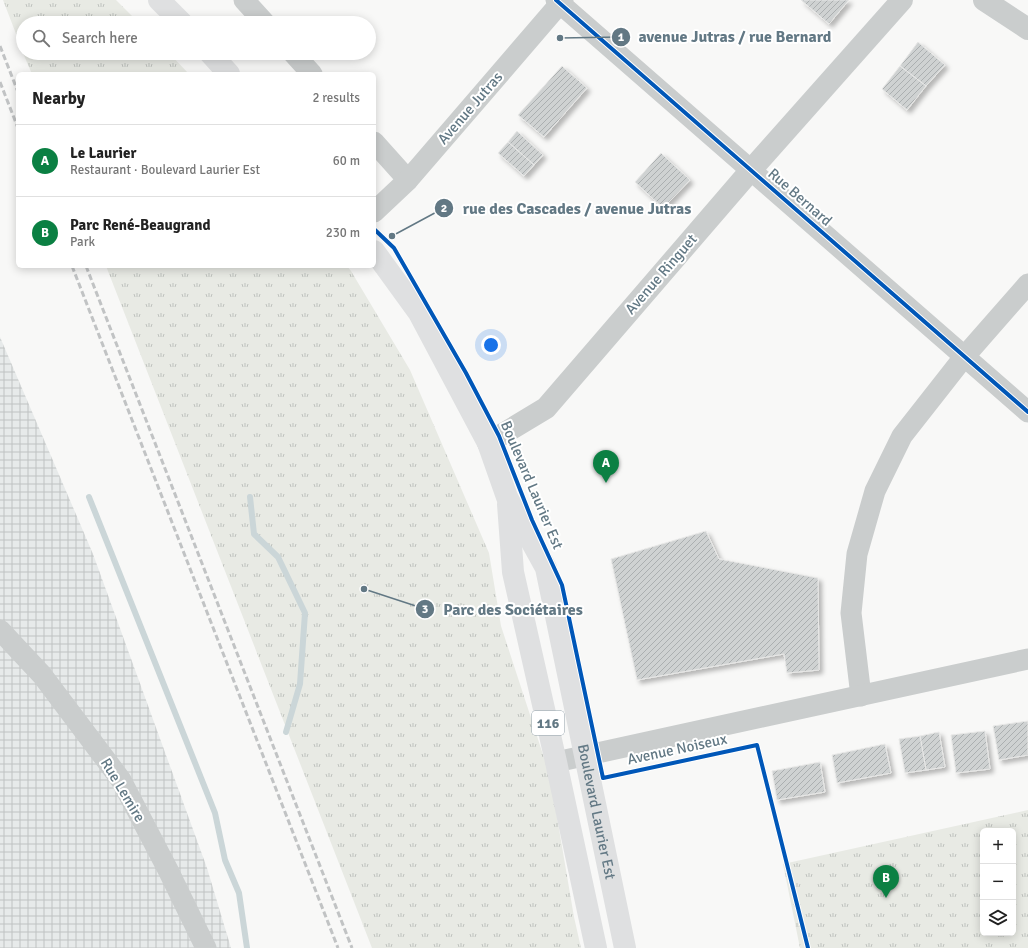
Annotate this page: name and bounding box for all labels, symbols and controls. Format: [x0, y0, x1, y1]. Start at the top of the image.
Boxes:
search box [16, 16, 376, 60]
callout: avenue Jutras / rue Bernard [611, 23, 840, 51]
icon: search [30, 27, 52, 49]
text: avenue Jutras / rue Bernard [639, 27, 832, 47]
text: Search here [62, 29, 138, 47]
text: 1 [618, 30, 625, 45]
street label: Avenue Jutras [434, 68, 507, 148]
text: Nearby [32, 88, 85, 109]
text: 2 results [312, 90, 360, 106]
text: Le Laurier [70, 144, 136, 162]
text: A [41, 153, 49, 169]
text: 60 m [333, 153, 360, 169]
text: Restaurant · Boulevard Laurier Est [70, 162, 260, 178]
street label: Rue Bernard [764, 164, 836, 230]
callout: rue des Cascades / avenue Jutras [434, 194, 699, 222]
text: rue des Cascades / avenue Jutras [463, 199, 691, 219]
text: 2 [441, 201, 447, 216]
text: Parc René-Beaugrand [70, 216, 211, 234]
text: B [41, 225, 49, 241]
text: 230 m [326, 225, 360, 241]
street label: Avenue Ringuet [621, 230, 701, 318]
text: Park [70, 234, 95, 250]
your location [481, 335, 501, 355]
street label: Boulevard Laurier Est [497, 418, 567, 552]
pin: A [593, 450, 619, 483]
callout: Parc des Sociétaires [415, 595, 590, 623]
text: Parc des Sociétaires [443, 600, 583, 620]
text: 3 [422, 602, 428, 617]
road number: 116 [532, 711, 564, 735]
street label: Avenue Noiseux [626, 730, 729, 768]
street label: Boulevard Laurier Est [574, 742, 620, 881]
street label: Rue Lemire [97, 755, 149, 825]
map controls [980, 828, 1016, 936]
button: + [980, 828, 1016, 864]
button: − [980, 864, 1016, 900]
pin: B [873, 865, 899, 898]
button: layers [980, 900, 1016, 936]

